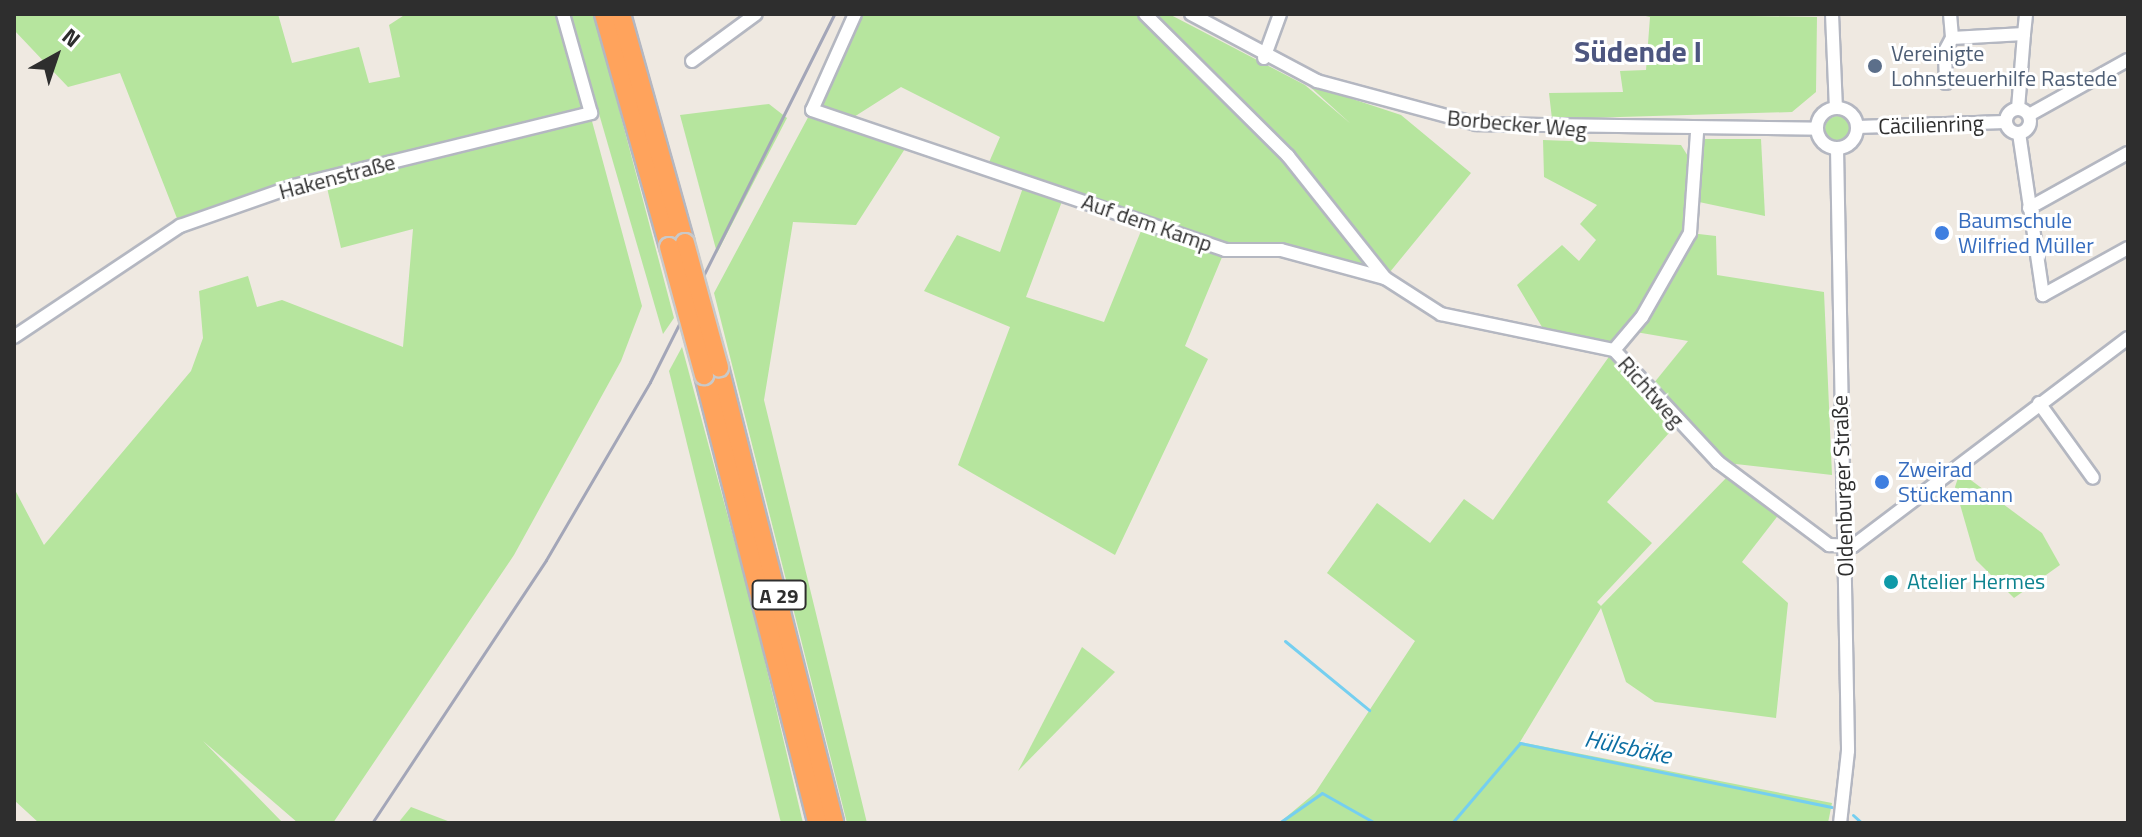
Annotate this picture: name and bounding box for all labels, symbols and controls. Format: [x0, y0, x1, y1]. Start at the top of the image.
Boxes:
north arrow [16, 16, 96, 96]
text: N [55, 20, 88, 56]
district label: Südende I [1574, 33, 1702, 69]
place label: Vereinigte Lohnsteuerhilfe Rastede [1891, 40, 2117, 92]
marker: Vereinigte Lohnsteuerhilfe Rastede [1866, 57, 1884, 75]
street label: Borbecker Weg [1446, 105, 1588, 143]
street label: Cäcilienring [1878, 110, 1984, 140]
street label: Hakenstraße [276, 149, 398, 205]
street label: Auf dem Kamp [1078, 188, 1216, 258]
place label: Baumschule Wilfried Müller [1958, 207, 2094, 258]
marker: Baumschule Wilfried Müller [1933, 224, 1951, 242]
street label: Richtweg [1612, 351, 1690, 433]
street label: Oldenburger Straße [1827, 395, 1859, 577]
place label: Zweirad Stückemann [1898, 456, 2013, 508]
marker: Zweirad Stückemann [1873, 473, 1891, 491]
place label: Atelier Hermes [1907, 569, 2045, 595]
marker: Atelier Hermes [1882, 573, 1900, 591]
road number: A 29 [751, 579, 807, 611]
water label: Hülsbäke [1582, 724, 1674, 770]

